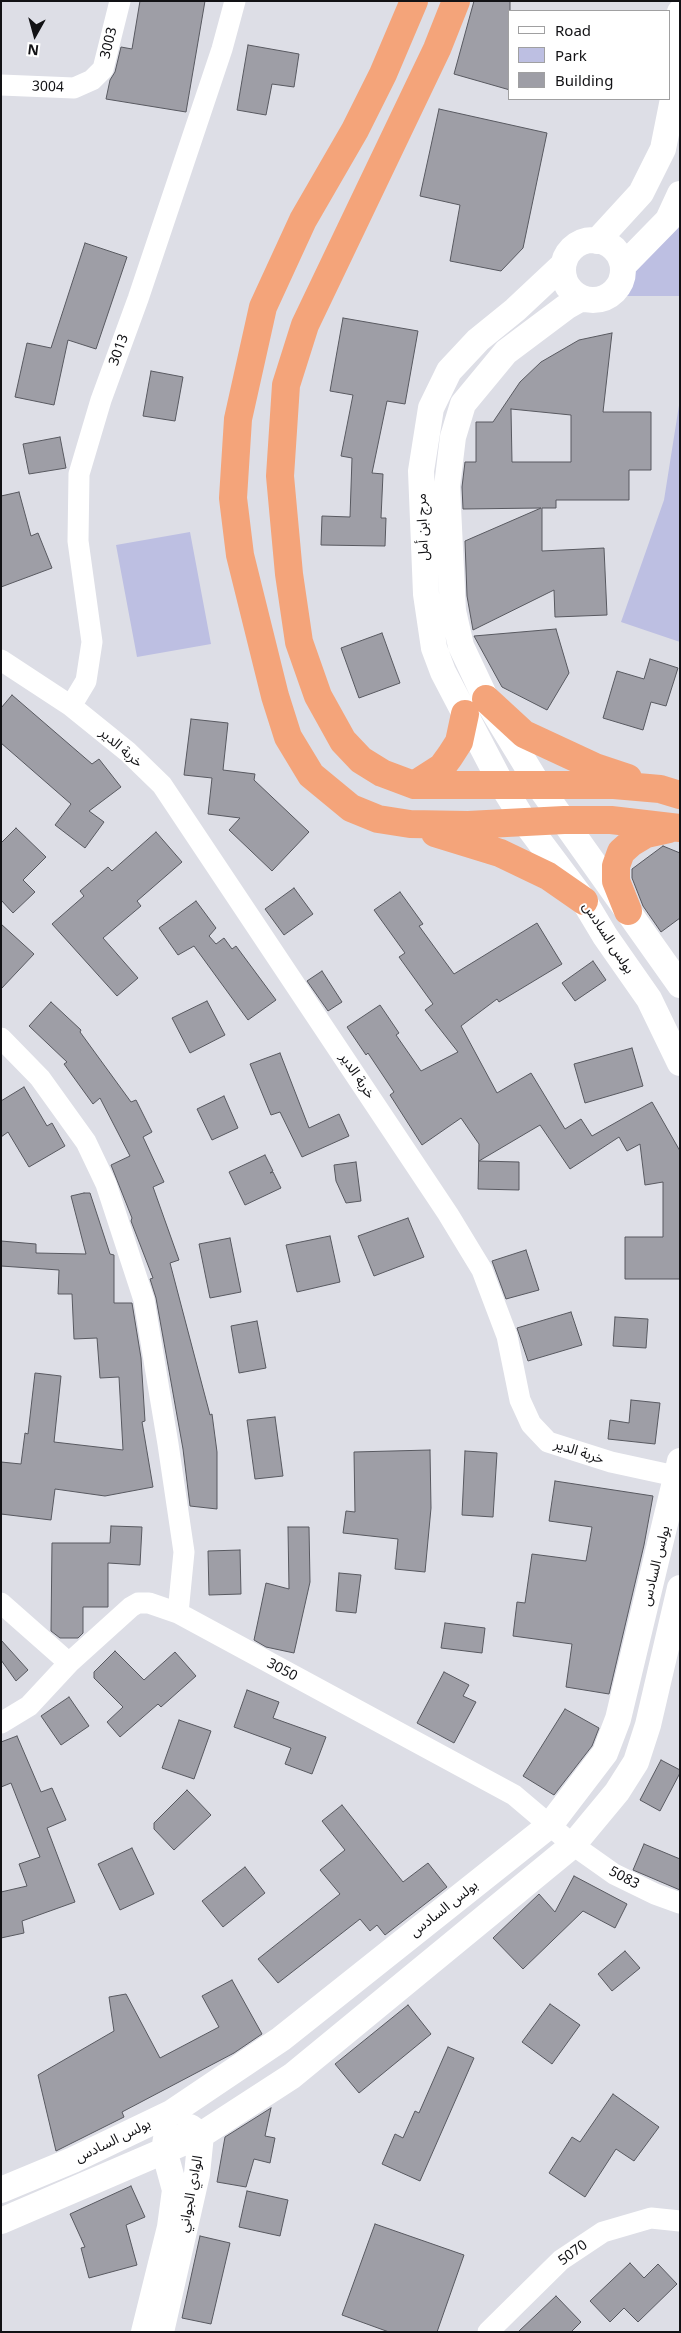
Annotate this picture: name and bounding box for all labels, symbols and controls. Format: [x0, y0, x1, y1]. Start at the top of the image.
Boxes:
north arrow [10, 10, 60, 60]
legend [508, 10, 671, 100]
text: Road [555, 20, 591, 40]
street label: 3003 [97, 25, 121, 61]
text: N [26, 40, 40, 61]
text: Park [555, 45, 587, 65]
text: Building [555, 70, 613, 90]
street label: 3004 [32, 78, 64, 96]
street label: 3013 [106, 332, 132, 368]
street label: مرج ابن أمل [413, 493, 433, 561]
street label: خربة الدير [96, 725, 146, 771]
street label: بولس السادس [579, 899, 637, 977]
street label: خربة الدير [336, 1050, 378, 1102]
street label: خربة الدير [552, 1436, 606, 1468]
street label: بولس السادس [638, 1524, 674, 1608]
street label: 3050 [264, 1655, 300, 1685]
street label: 5083 [606, 1863, 642, 1893]
street label: بولس السادس [407, 1877, 481, 1941]
street label: بولس السادس [72, 2115, 154, 2167]
street label: الوادي الجواني [175, 2154, 207, 2234]
street label: 5070 [555, 2237, 591, 2269]

